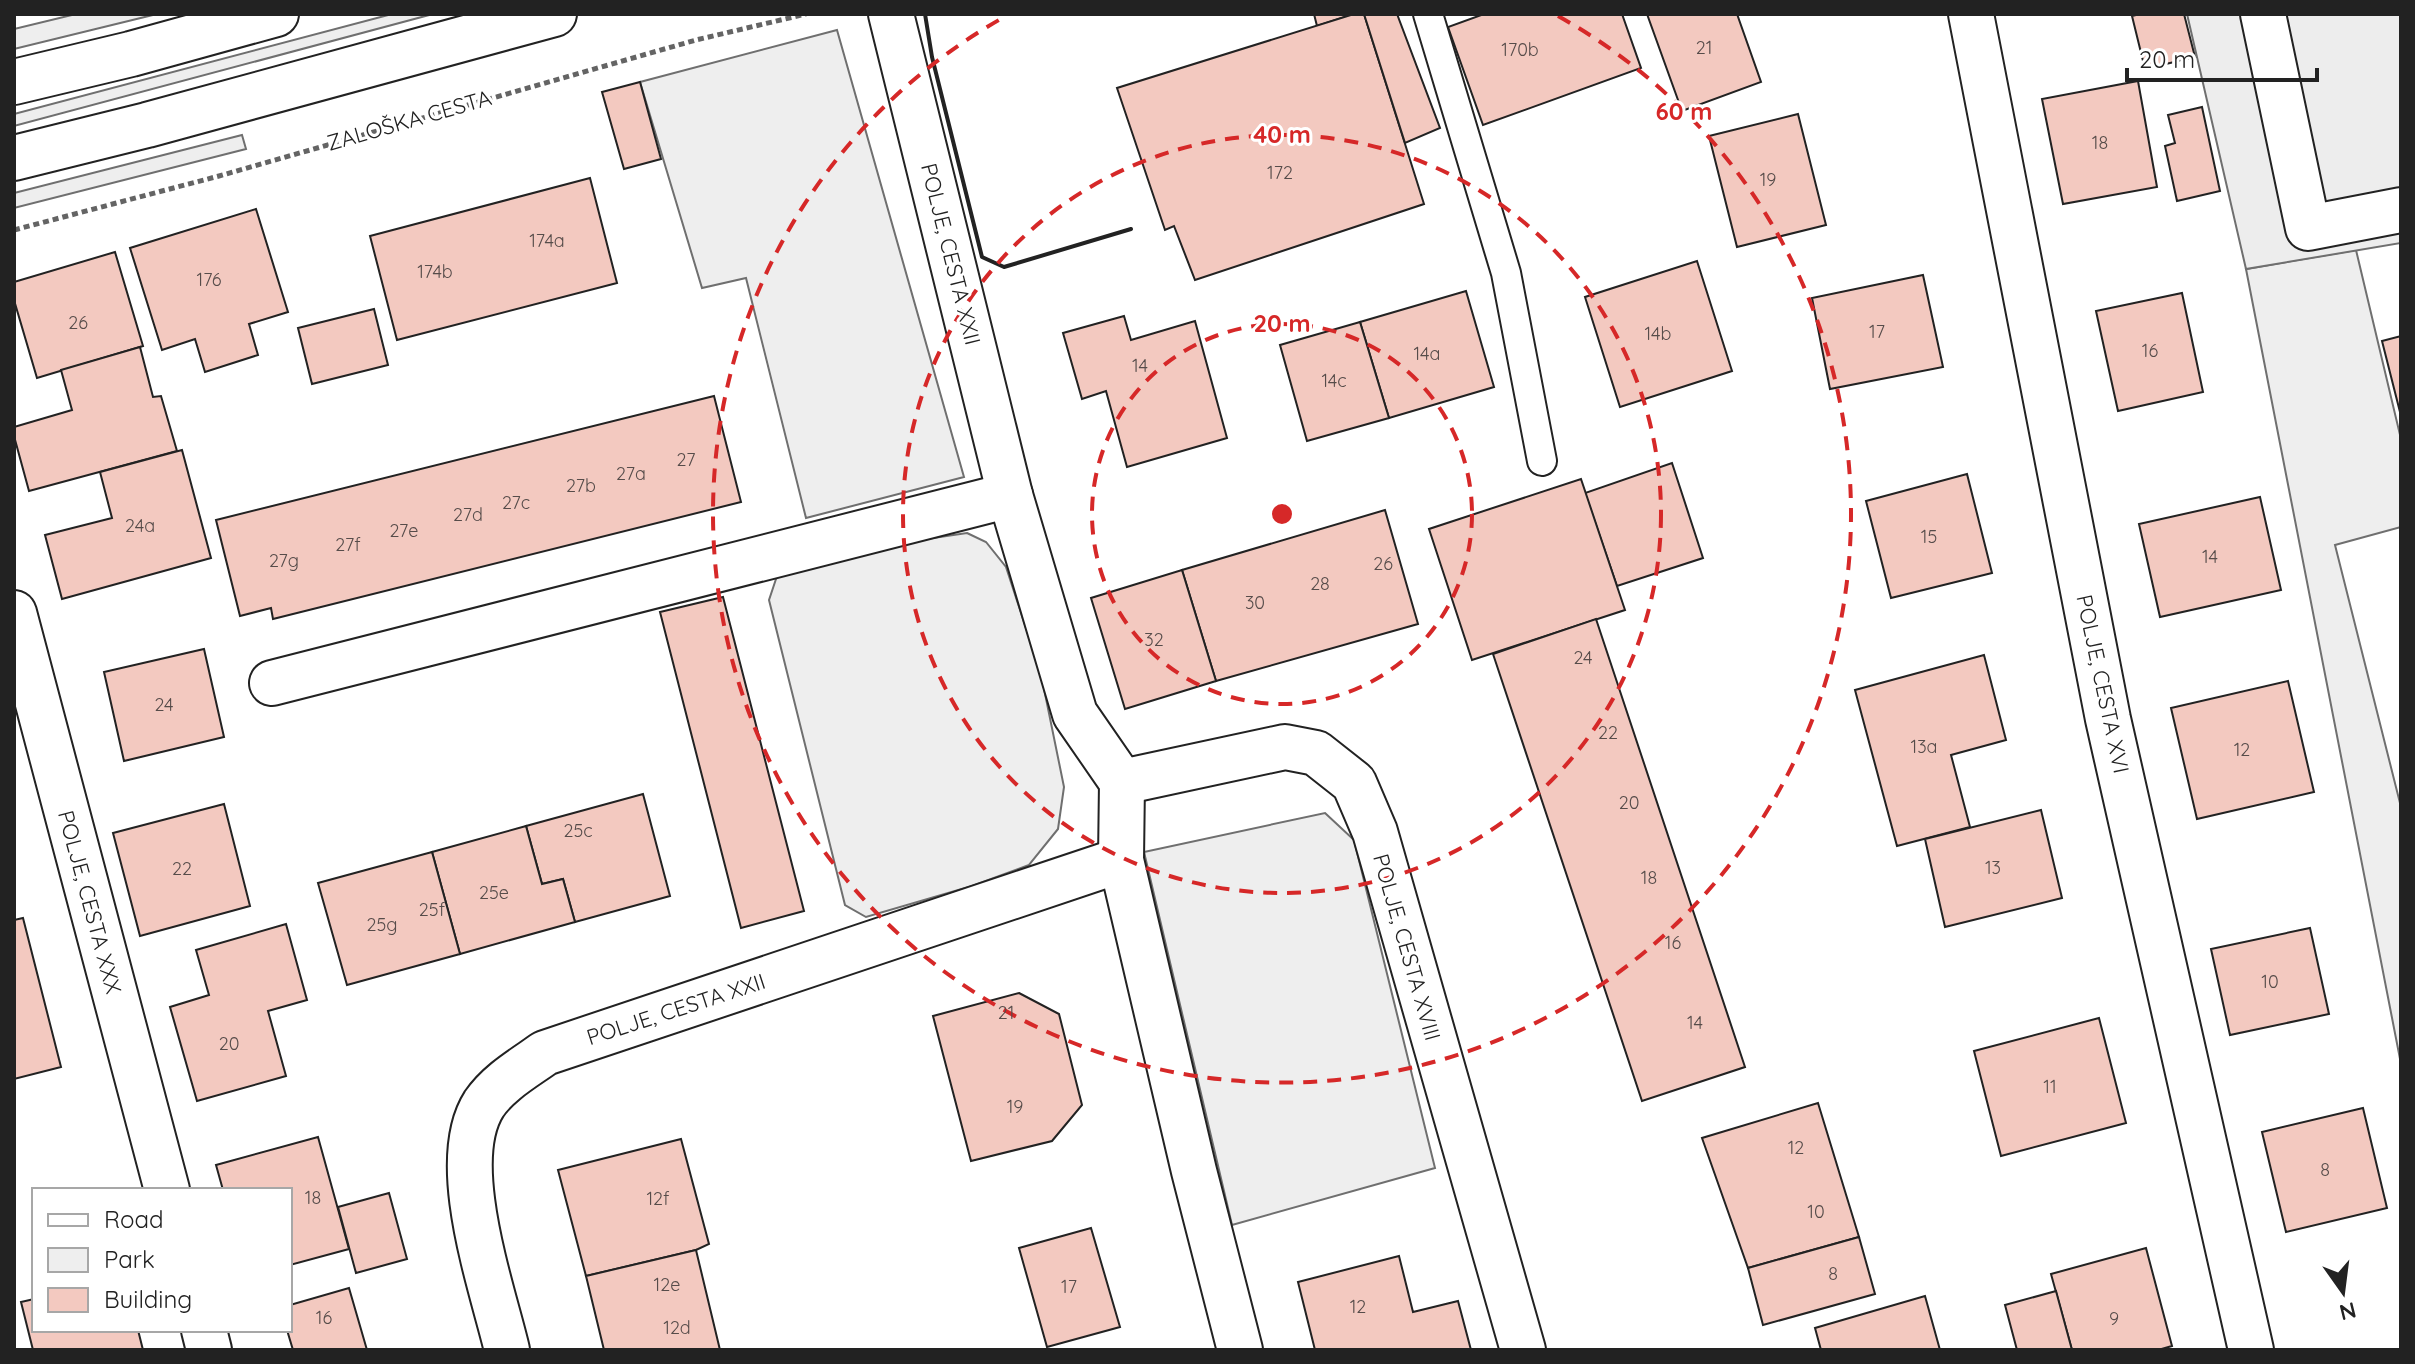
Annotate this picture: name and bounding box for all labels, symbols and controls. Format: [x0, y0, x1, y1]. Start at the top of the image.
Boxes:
scale bar [2127, 32, 2317, 82]
house number: 21 [1696, 36, 1712, 59]
house number: 170b [1501, 38, 1539, 61]
text: 20 m [2139, 44, 2195, 74]
street label: ZALOŠKA CESTA [324, 83, 494, 157]
text: 60 m [1656, 96, 1712, 126]
text: 40 m [1253, 119, 1311, 149]
house number: 18 [2092, 131, 2108, 154]
street label: POLJE, CESTA XXII [915, 160, 987, 348]
house number: 172 [1267, 161, 1293, 184]
house number: 19 [1760, 168, 1776, 191]
house number: 174a [529, 229, 565, 252]
house number: 174b [417, 260, 453, 283]
house number: 176 [196, 268, 222, 291]
text: 20 m [1253, 308, 1311, 338]
house number: 26 [68, 311, 88, 334]
house number: 17 [1869, 320, 1885, 343]
house number: 14b [1645, 322, 1671, 345]
house number: 16 [2142, 339, 2158, 362]
house number: 14a [1414, 342, 1440, 365]
house number: 14 [1132, 354, 1148, 377]
house number: 14c [1321, 369, 1347, 392]
house number: 27 [677, 448, 695, 471]
house number: 27a [616, 462, 646, 485]
house number: 27b [566, 474, 596, 497]
house number: 27c [502, 491, 530, 514]
centre of rings [1268, 500, 1296, 528]
house number: 27d [453, 503, 483, 526]
house number: 24a [125, 514, 155, 537]
house number: 27e [389, 519, 419, 542]
house number: 15 [1921, 525, 1937, 548]
house number: 27f [335, 533, 361, 556]
house number: 14 [2202, 545, 2218, 568]
house number: 27g [269, 549, 299, 572]
house number: 26 [1373, 552, 1393, 575]
house number: 28 [1310, 572, 1330, 595]
house number: 30 [1245, 591, 1265, 614]
street label: POLJE, CESTA XVI [2070, 592, 2136, 776]
house number: 32 [1144, 628, 1164, 651]
house number: 24 [1573, 646, 1593, 669]
house number: 24 [154, 693, 174, 716]
house number: 22 [1598, 721, 1618, 744]
house number: 13a [1911, 735, 1938, 758]
house number: 12 [2234, 738, 2250, 761]
house number: 20 [1619, 791, 1639, 814]
street label: POLJE, CESTA XXX [52, 807, 128, 997]
house number: 25c [563, 819, 593, 842]
street label: POLJE, CESTA XVIII [1367, 850, 1447, 1044]
house number: 13 [1985, 856, 2001, 879]
house number: 22 [172, 857, 192, 880]
house number: 18 [1641, 866, 1657, 889]
house number: 25e [479, 881, 509, 904]
house number: 25f [419, 898, 446, 921]
house number: 25g [366, 913, 398, 936]
house number: 16 [1665, 931, 1681, 954]
street label: POLJE, CESTA XXII [583, 967, 769, 1051]
house number: 10 [2261, 970, 2279, 993]
house number: 21 [998, 1001, 1014, 1024]
house number: 14 [1687, 1011, 1703, 1034]
house number: 20 [219, 1032, 239, 1055]
house number: 11 [2043, 1075, 2057, 1098]
house number: 19 [1007, 1095, 1023, 1118]
house number: 12 [1788, 1136, 1804, 1159]
house number: 8 [2320, 1158, 2330, 1181]
house number: 18 [305, 1186, 321, 1209]
house number: 12f [646, 1187, 670, 1210]
legend [32, 1188, 292, 1332]
house number: 10 [1807, 1200, 1825, 1223]
text: Road [104, 1204, 164, 1234]
text: Park [104, 1244, 155, 1274]
north arrow [2303, 1252, 2383, 1332]
house number: 8 [1828, 1262, 1838, 1285]
house number: 12e [654, 1273, 680, 1296]
house number: 17 [1061, 1275, 1077, 1298]
text: Building [104, 1284, 192, 1314]
house number: 12 [1350, 1295, 1366, 1318]
text: N [2337, 1296, 2359, 1327]
house number: 16 [316, 1306, 332, 1329]
house number: 9 [2109, 1307, 2119, 1330]
house number: 12d [663, 1316, 691, 1339]

